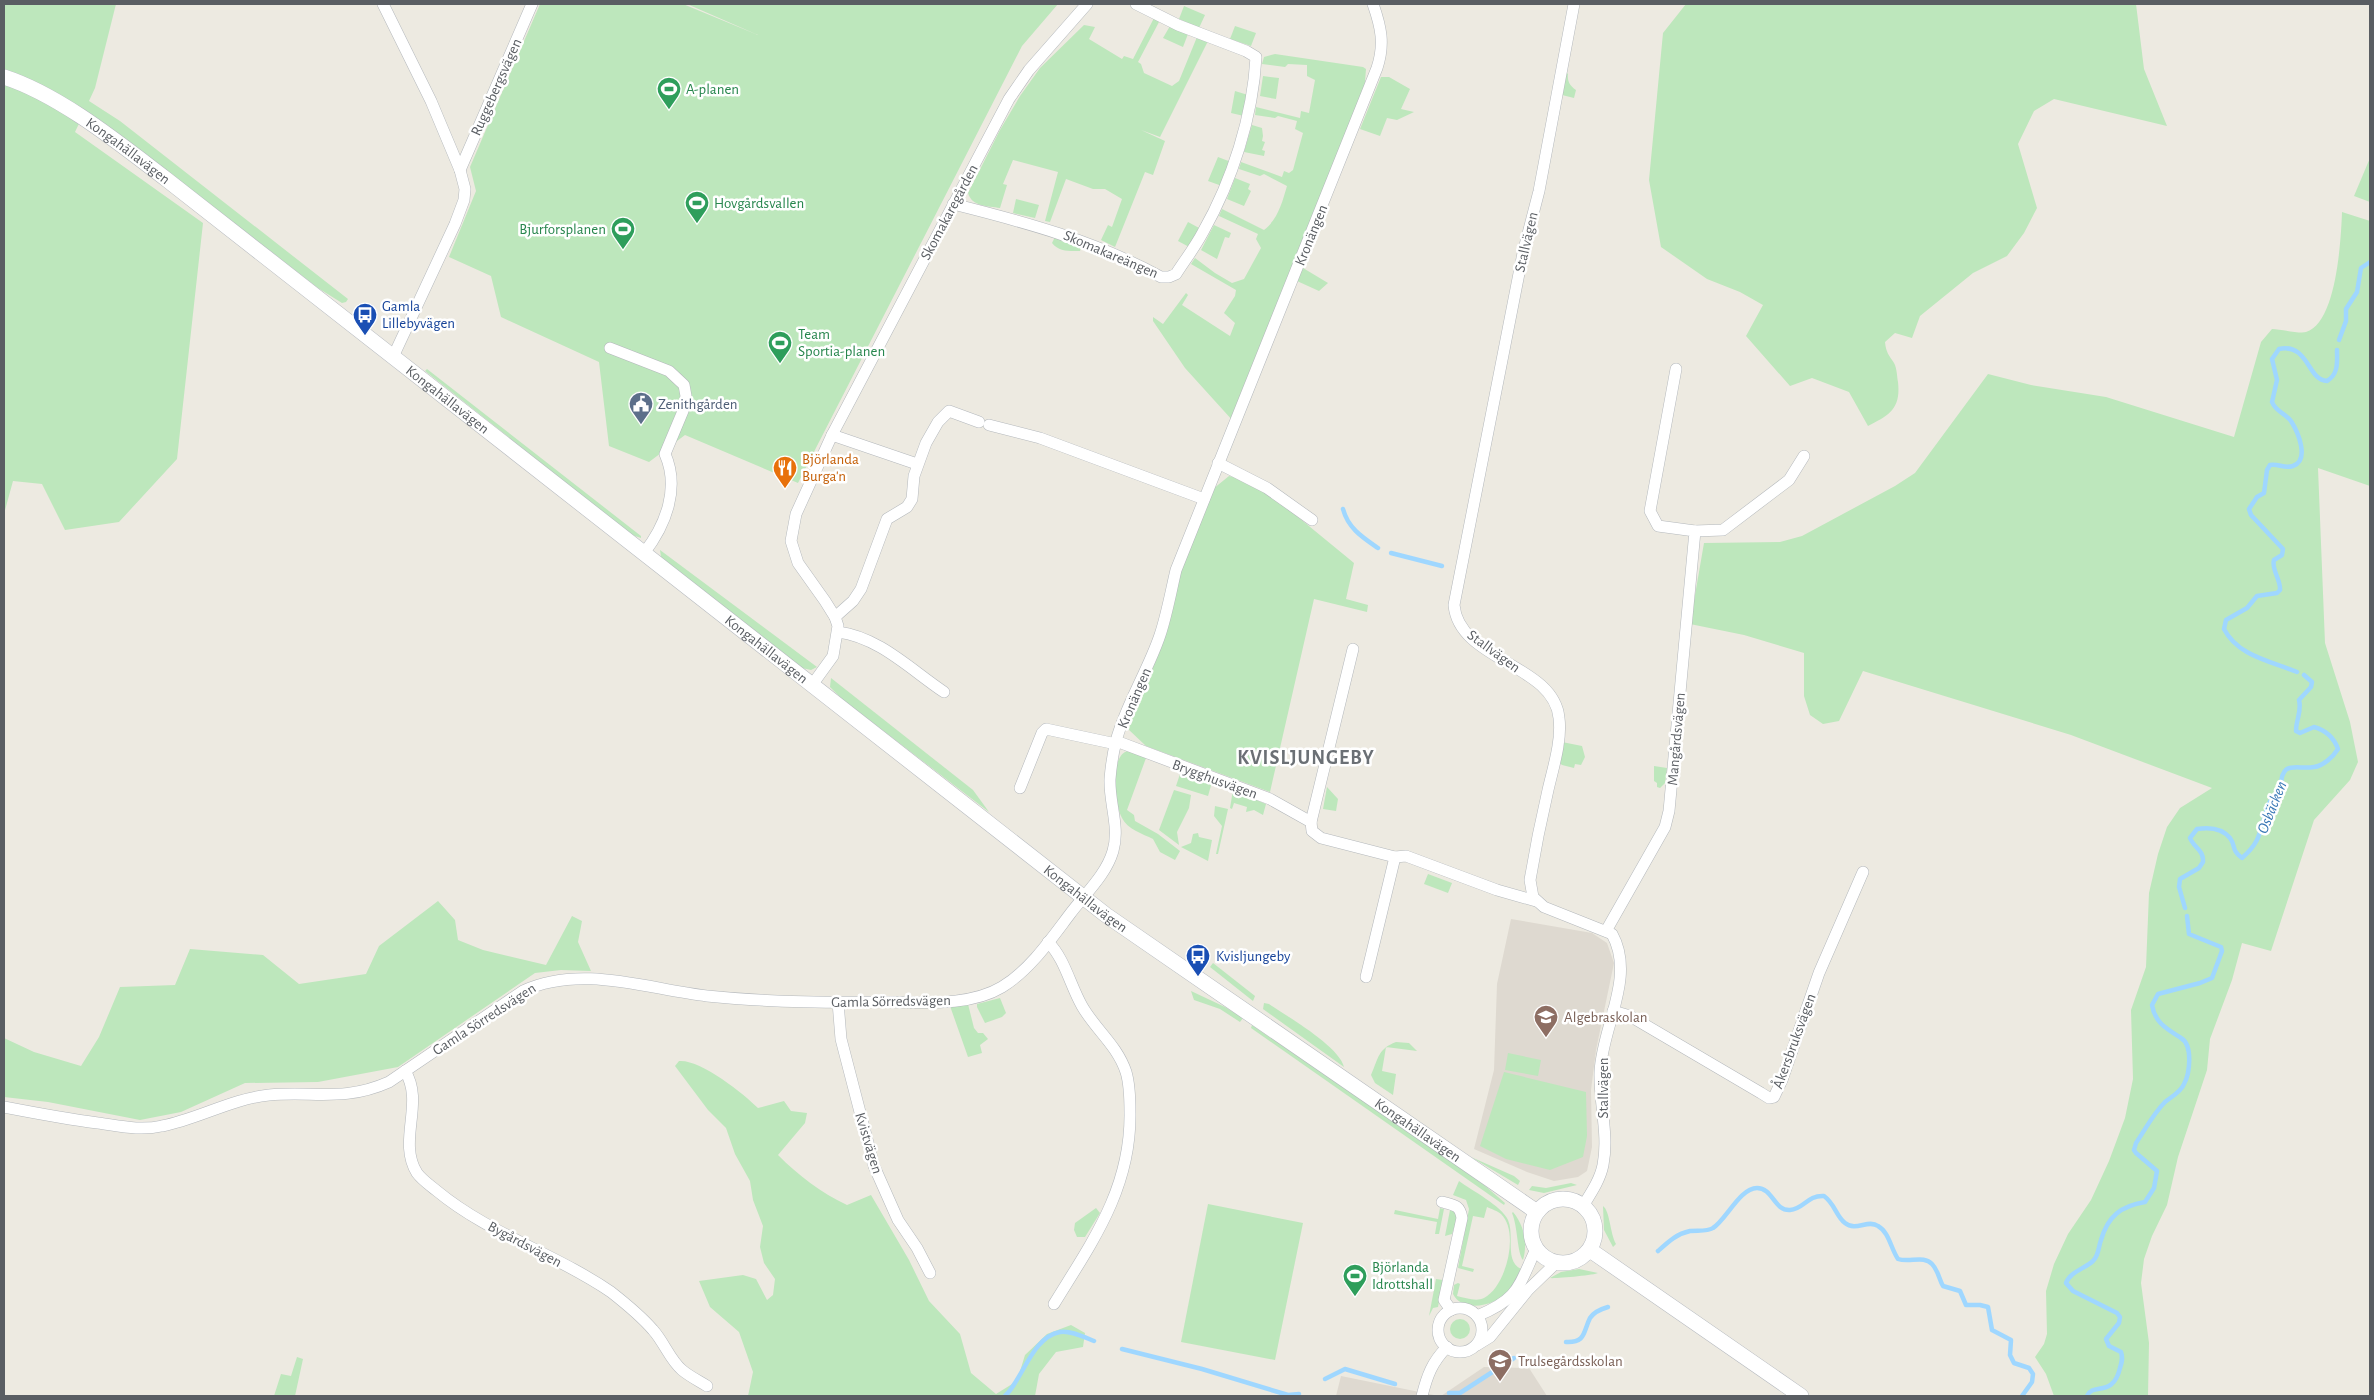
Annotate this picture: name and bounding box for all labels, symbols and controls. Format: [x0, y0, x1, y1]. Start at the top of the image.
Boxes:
street label: Ruggebergsvägen [468, 36, 525, 138]
sports icon: A-planen [656, 76, 682, 110]
place label: A-planen [686, 82, 739, 97]
street label: Kongahällavägen [83, 115, 173, 187]
street label: Skomakaregården [918, 162, 981, 262]
sports icon: Hovgårdsvallen [684, 190, 710, 224]
place label: Hovgårdsvallen [714, 196, 804, 211]
street label: Kronängen [1292, 203, 1330, 268]
street label: Stallvägen [1512, 211, 1541, 274]
sports icon: Bjurforsplanen [610, 216, 636, 250]
place label: Bjurforsplanen [519, 222, 606, 237]
street label: Skomakareängen [1061, 228, 1160, 281]
place label: Gamla Lillebyvägen [382, 299, 455, 331]
bus stop icon: Gamla Lillebyvägen [352, 302, 378, 336]
place label: Team Sportia-planen [798, 327, 885, 359]
sports icon: Team Sportia-planen [767, 330, 793, 364]
street label: Kongahällavägen [403, 363, 492, 437]
public building icon: Zenithgården [628, 391, 654, 425]
place label: Zenithgården [658, 397, 738, 412]
place label: Björlanda Burga'n [802, 452, 859, 484]
restaurant icon: Björlanda Burga'n [772, 455, 798, 489]
street label: Kongahällavägen [722, 613, 811, 687]
street label: Stallvägen [1465, 627, 1523, 675]
street label: Kronängen [1115, 666, 1154, 731]
street label: Mangårdsvägen [1665, 692, 1688, 786]
district label: KVISLJUNGEBY [1237, 748, 1375, 768]
street label: Brygghusvägen [1170, 757, 1260, 802]
water label: Osbäcken [2254, 779, 2290, 836]
street label: Kongahällavägen [1041, 862, 1130, 935]
bus stop icon: Kvisljungeby [1185, 943, 1211, 977]
place label: Kvisljungeby [1216, 949, 1291, 964]
street label: Gamla Sörredsvägen [430, 981, 539, 1058]
street label: Åkersbruksvägen [1769, 991, 1819, 1091]
street label: Gamla Sörredsvägen [831, 993, 951, 1010]
school or university icon: Algebraskolan [1533, 1004, 1559, 1038]
place label: Algebraskolan [1564, 1010, 1648, 1025]
street label: Stallvägen [1596, 1057, 1611, 1119]
street label: Kongahällavägen [1372, 1096, 1463, 1165]
street label: Kvistvägen [852, 1111, 885, 1176]
street label: Bygårdsvägen [485, 1219, 564, 1270]
place label: Björlanda Idrottshall [1372, 1260, 1433, 1292]
sports icon: Björlanda Idrottshall [1342, 1263, 1368, 1297]
school or university icon: Trulsegårdsskolan [1487, 1348, 1513, 1382]
place label: Trulsegårdsskolan [1518, 1354, 1623, 1369]

